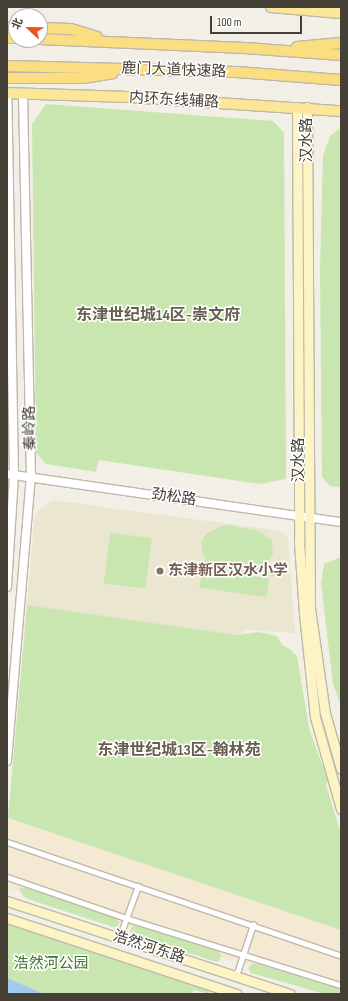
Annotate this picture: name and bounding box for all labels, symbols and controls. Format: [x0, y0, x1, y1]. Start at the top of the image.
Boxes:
north arrow [8, 8, 48, 48]
scale bar [212, 8, 304, 34]
text: 100 m [217, 15, 242, 30]
text: 北 [9, 16, 25, 31]
street label: 鹿门大道快速路 [121, 59, 227, 81]
street label: 内环东线辅路 [129, 89, 219, 111]
street label: 汉水路 [298, 118, 316, 162]
district label: 东津世纪城14区-崇文府 [76, 306, 240, 326]
street label: 秦岭路 [21, 405, 39, 451]
street label: 汉水路 [290, 438, 308, 482]
street label: 劲松路 [150, 485, 198, 509]
place label: 东津新区汉水小学 [168, 562, 288, 580]
marker: 东津新区汉水小学 [155, 566, 165, 576]
district label: 东津世纪城13区-翰林苑 [97, 741, 261, 761]
street label: 浩然河东路 [111, 927, 187, 967]
park label: 浩然河公园 [14, 955, 88, 973]

